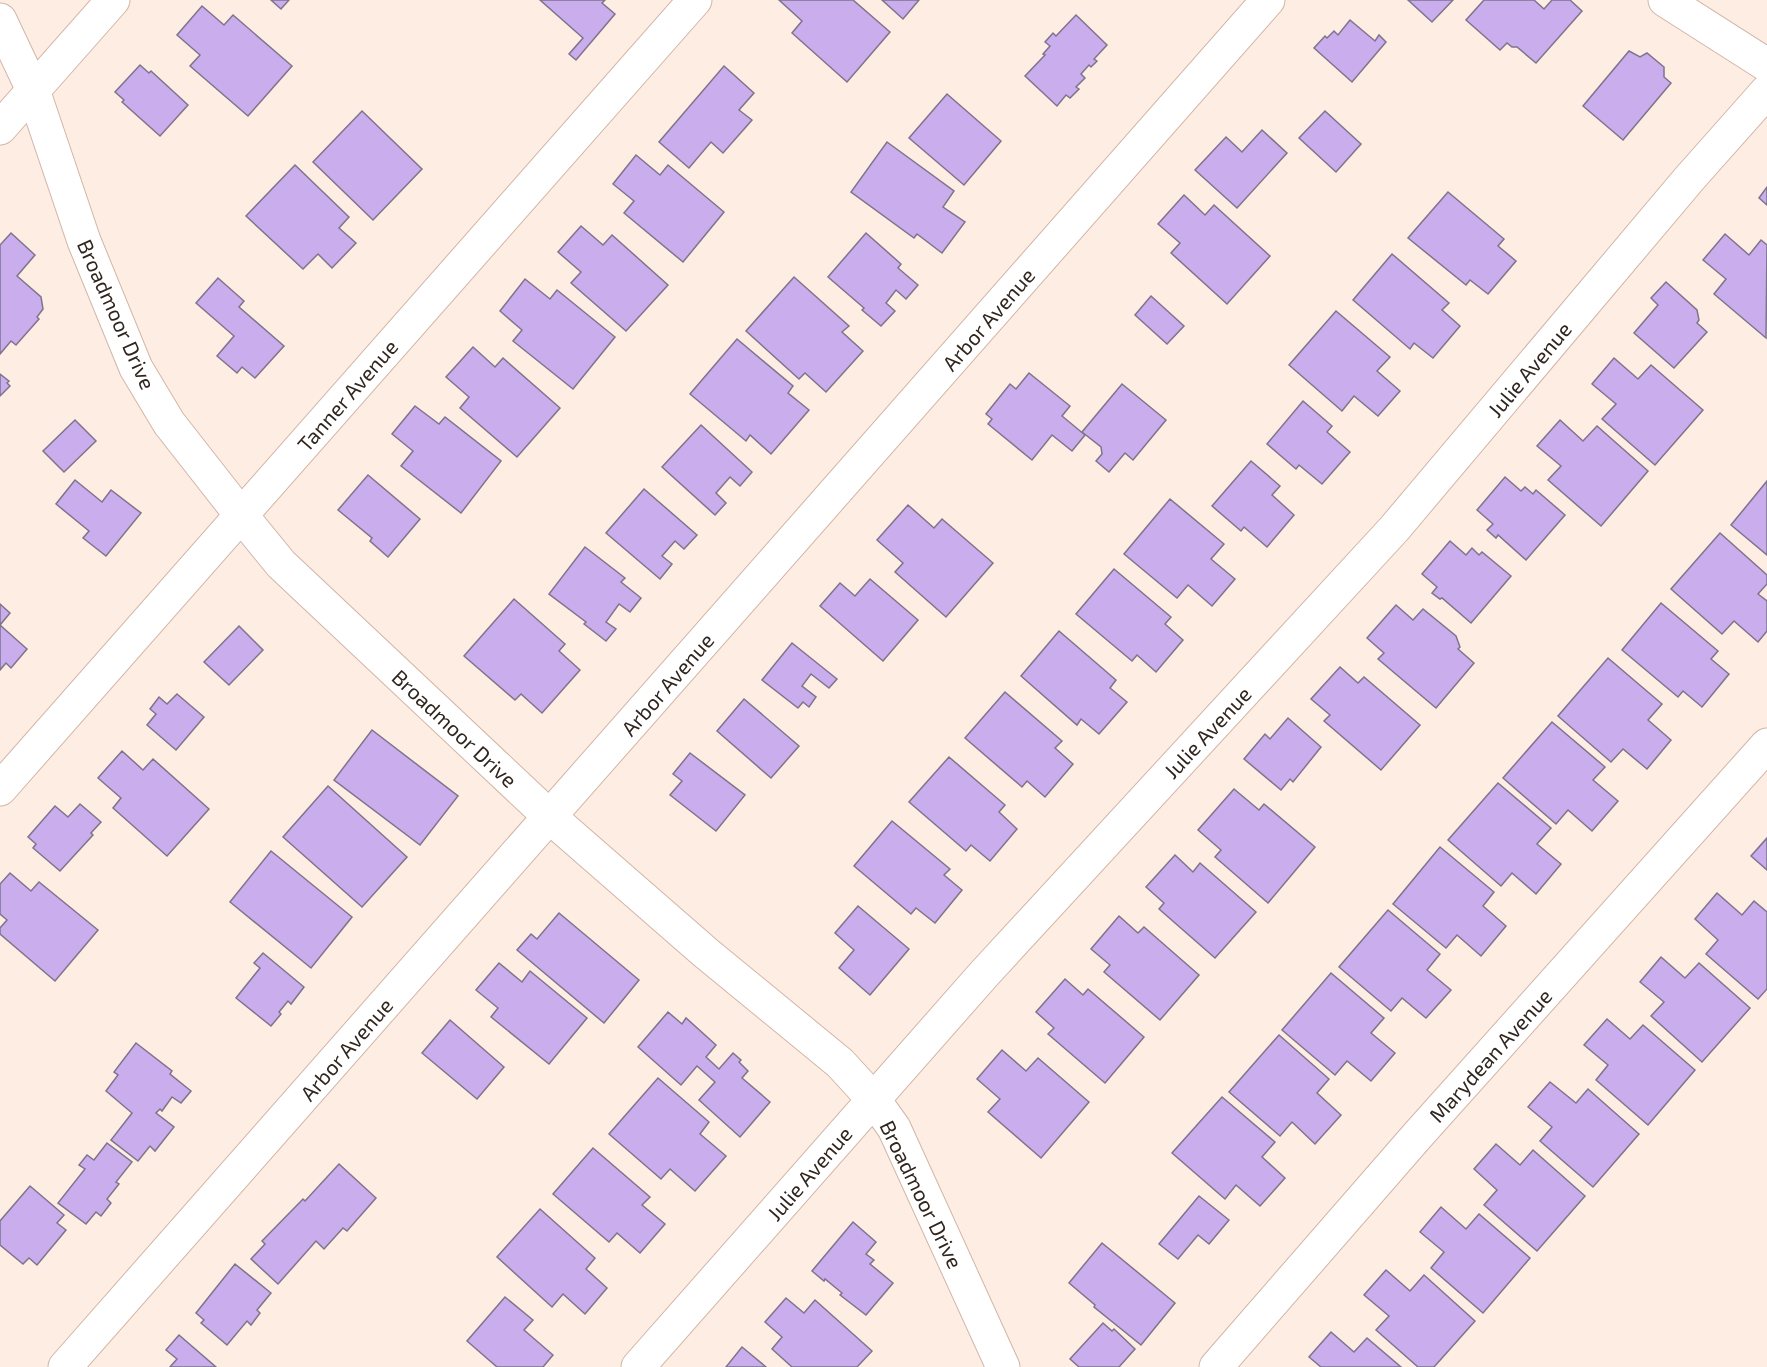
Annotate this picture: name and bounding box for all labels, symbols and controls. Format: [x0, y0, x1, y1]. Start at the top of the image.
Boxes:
street label: Broadmoor Drive [73, 235, 161, 393]
street label: Arbor Avenue [937, 263, 1039, 375]
street label: Julie Avenue [1482, 316, 1576, 422]
street label: Tanner Avenue [292, 334, 402, 456]
street label: Arbor Avenue [616, 628, 718, 740]
street label: Broadmoor Drive [387, 664, 523, 792]
street label: Julie Avenue [1158, 681, 1256, 783]
street label: Marydean Avenue [1424, 983, 1556, 1127]
street label: Arbor Avenue [295, 993, 397, 1105]
street label: Broadmoor Drive [875, 1116, 969, 1272]
street label: Julie Avenue [761, 1121, 857, 1225]

